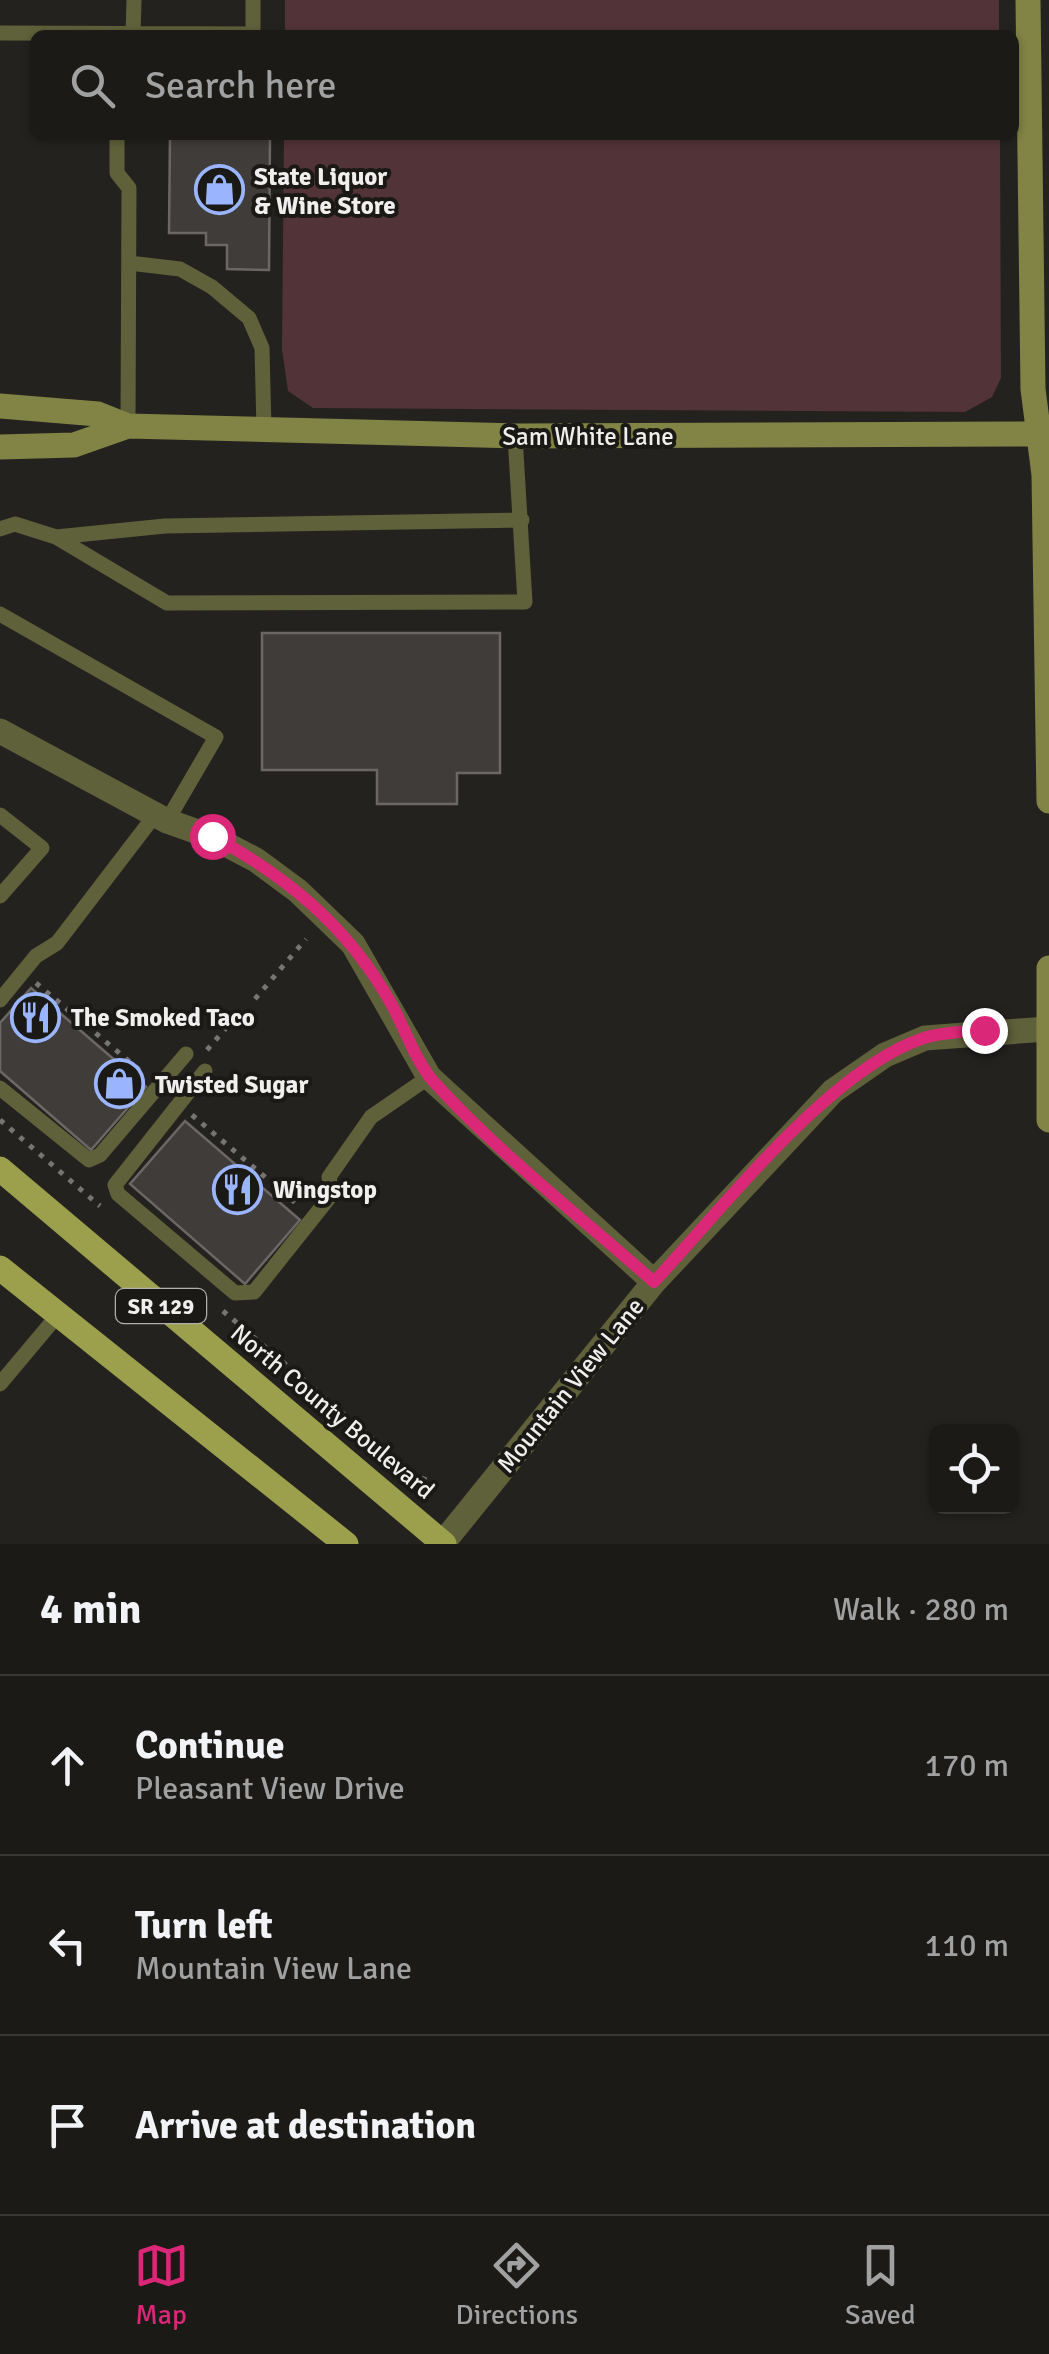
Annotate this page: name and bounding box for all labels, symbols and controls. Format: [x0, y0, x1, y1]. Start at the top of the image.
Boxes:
search box [30, 30, 1019, 140]
icon: search [65, 58, 120, 113]
text: Search here [145, 62, 337, 109]
place label: State Liquor & Wine Store [254, 161, 396, 221]
shop icon: State Liquor & Wine Store [193, 164, 245, 216]
street label: Sam White Lane [502, 421, 674, 452]
route start [190, 814, 236, 860]
restaurant icon: The Smoked Taco [10, 991, 62, 1043]
place label: The Smoked Taco [71, 1002, 255, 1033]
route end [962, 1008, 1008, 1054]
shop icon: Twisted Sugar [94, 1058, 146, 1110]
place label: Twisted Sugar [155, 1069, 308, 1100]
restaurant icon: Wingstop [212, 1163, 264, 1215]
place label: Wingstop [273, 1174, 377, 1205]
road number: SR 129 [116, 1289, 206, 1323]
street label: Mountain View Lane [490, 1291, 651, 1479]
street label: North County Boulevard [225, 1317, 441, 1506]
map controls [929, 1424, 1019, 1514]
button: locate [929, 1424, 1019, 1514]
text: 4 min [40, 1584, 141, 1635]
text: Walk · 280 m [833, 1590, 1009, 1629]
text: Continue [135, 1722, 285, 1769]
icon: ahead [40, 1738, 95, 1793]
text: 170 m [925, 1746, 1009, 1785]
text: Pleasant View Drive [135, 1769, 405, 1808]
text: Turn left [135, 1902, 273, 1949]
icon: left [40, 1918, 95, 1973]
text: 110 m [925, 1926, 1009, 1965]
text: Mountain View Lane [135, 1949, 412, 1988]
icon: arrive [40, 2098, 95, 2153]
text: Arrive at destination [135, 2102, 476, 2149]
tab: Map [134, 2238, 189, 2332]
tab: Directions [456, 2238, 578, 2332]
tab: Saved [845, 2238, 915, 2332]

